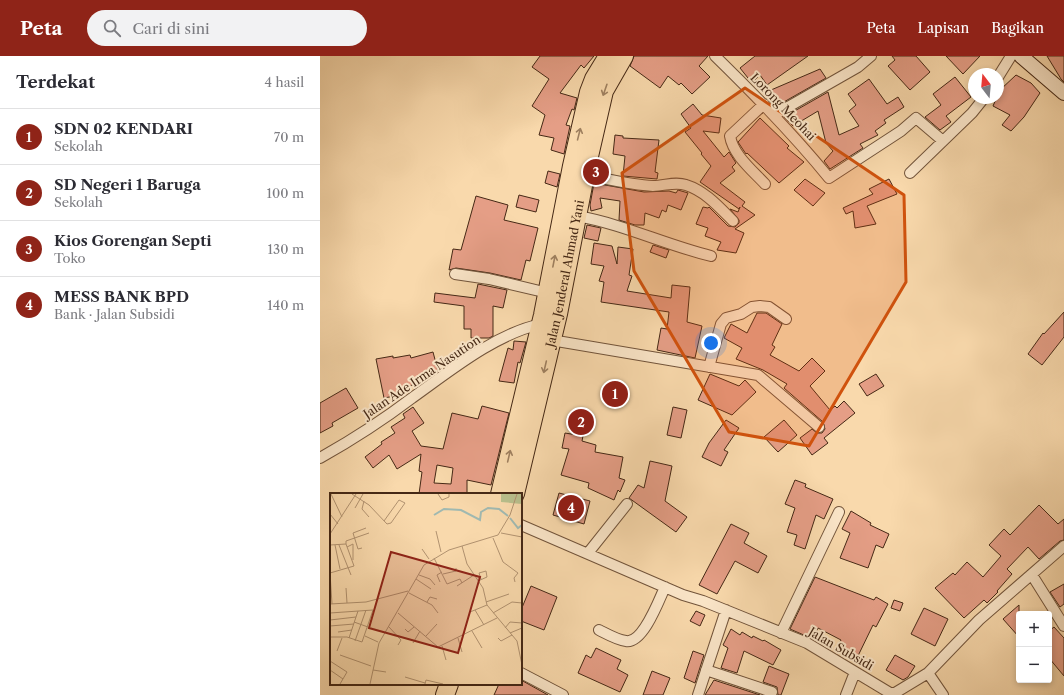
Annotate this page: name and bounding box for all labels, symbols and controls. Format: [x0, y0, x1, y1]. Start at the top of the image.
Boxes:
search box [87, 10, 367, 46]
text: Peta [20, 17, 63, 40]
icon: search [101, 17, 123, 39]
text: Cari di sini [133, 19, 210, 38]
text: Peta [866, 19, 896, 37]
text: Lapisan [918, 19, 969, 37]
text: Bagikan [991, 19, 1044, 37]
north arrow [968, 68, 1004, 104]
street label: Lorong Meohai [747, 70, 820, 144]
text: Terdekat [16, 72, 95, 92]
text: 4 hasil [265, 74, 304, 90]
one-way arrow [601, 84, 609, 96]
text: SDN 02 KENDARI [54, 119, 193, 138]
one-way arrow [576, 128, 584, 141]
text: 1 [26, 129, 32, 145]
text: 70 m [274, 129, 304, 145]
text: Sekolah [54, 138, 103, 154]
pin: 3 [583, 157, 609, 187]
text: SD Negeri 1 Baruga [54, 175, 201, 194]
text: 2 [25, 185, 33, 201]
text: 100 m [266, 185, 304, 201]
text: Sekolah [54, 194, 103, 210]
street label: Jalan Jenderal Ahmad Yani [542, 198, 587, 351]
text: Kios Gorengan Septi [54, 231, 212, 250]
text: 3 [25, 241, 33, 257]
text: 130 m [268, 241, 304, 257]
text: Toko [54, 250, 85, 266]
one-way arrow [550, 255, 558, 268]
text: MESS BANK BPD [54, 287, 189, 306]
text: 4 [25, 297, 33, 313]
text: 140 m [267, 297, 304, 313]
text: Bank · Jalan Subsidi [54, 306, 175, 322]
street label: Jalan Ade Irma Nasution [359, 332, 483, 422]
your location [701, 333, 721, 353]
one-way arrow [541, 361, 549, 374]
pin: 1 [602, 379, 628, 409]
pin: 2 [568, 407, 594, 437]
one-way arrow [506, 450, 514, 463]
inset map [330, 493, 522, 685]
pin: 4 [558, 493, 584, 523]
map controls [1016, 611, 1052, 683]
button: + [1016, 611, 1052, 647]
street label: Jalan Subsidi [804, 623, 877, 673]
button: − [1016, 647, 1052, 683]

